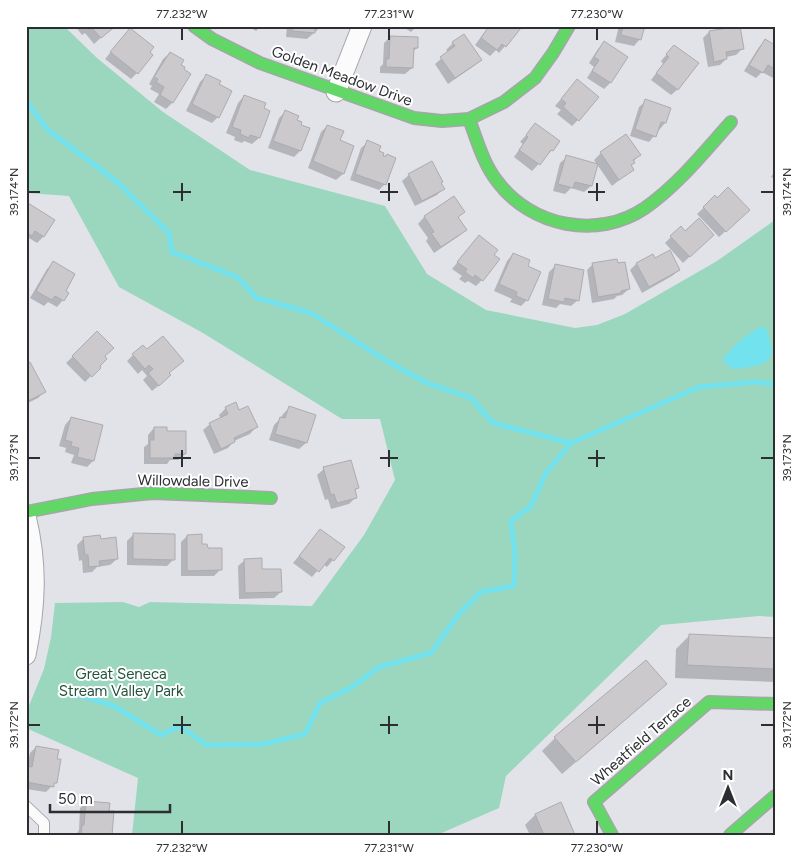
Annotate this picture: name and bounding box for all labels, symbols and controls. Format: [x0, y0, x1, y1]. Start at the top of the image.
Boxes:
text: 77.232°W [156, 7, 208, 21]
text: 77.231°W [364, 7, 414, 21]
text: 77.230°W [571, 7, 624, 21]
street label: Golden Meadow Drive [269, 42, 415, 110]
text: 39.174°N [7, 168, 21, 216]
text: 39.174°N [780, 168, 794, 216]
text: 39.173°N [7, 434, 21, 482]
text: 39.173°N [780, 434, 794, 482]
street label: Willowdale Drive [137, 471, 249, 491]
park label: Great Seneca Stream Valley Park [59, 665, 184, 700]
street label: Wheatfield Terrace [587, 693, 695, 789]
text: 39.172°N [7, 701, 21, 749]
text: 39.172°N [780, 701, 794, 749]
north arrow [704, 764, 754, 814]
text: N [723, 767, 733, 784]
scale bar [50, 781, 170, 813]
text: 50 m [58, 790, 93, 808]
text: 77.232°W [156, 841, 208, 855]
text: 77.231°W [364, 841, 414, 855]
text: 77.230°W [571, 841, 624, 855]

